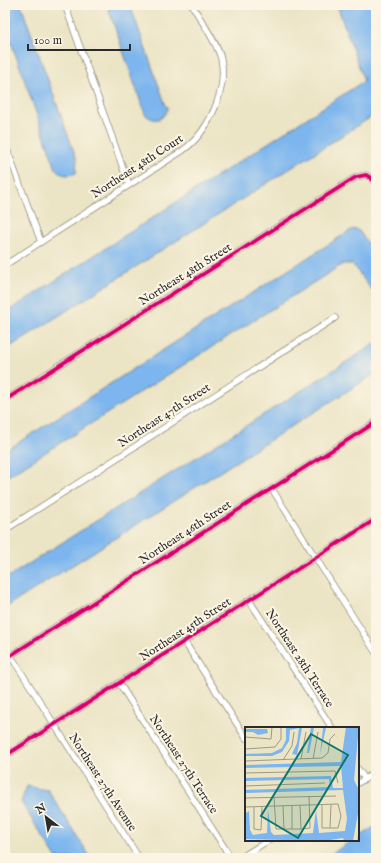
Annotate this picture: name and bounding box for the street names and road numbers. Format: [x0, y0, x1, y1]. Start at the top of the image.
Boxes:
street label: Northeast 48th Court [89, 131, 186, 202]
street label: Northeast 48th Street [136, 240, 234, 309]
street label: Northeast 47th Street [115, 380, 213, 451]
street label: Northeast 46th Street [136, 497, 234, 568]
street label: Northeast 45th Street [137, 594, 234, 665]
street label: Northeast 28th Terrace [262, 606, 337, 711]
street label: Northeast 27th Terrace [146, 712, 221, 817]
street label: Northeast 27th Avenue [65, 730, 140, 835]

